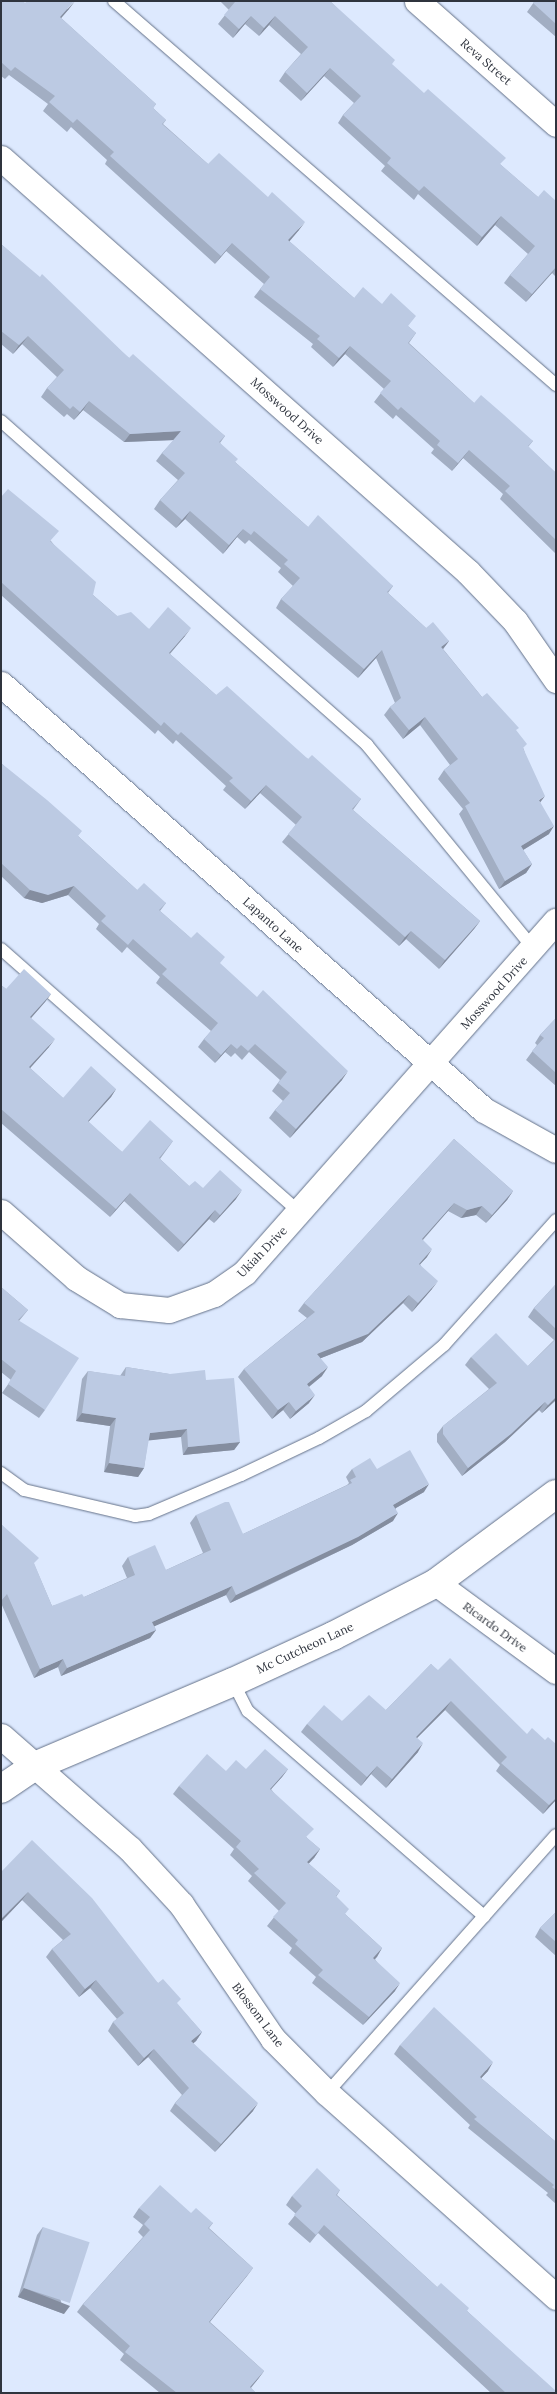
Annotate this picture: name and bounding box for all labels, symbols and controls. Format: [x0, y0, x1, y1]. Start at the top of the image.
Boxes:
street label: Reva Street [457, 36, 515, 88]
street label: Mosswood Drive [248, 375, 326, 447]
street label: Lapanto Lane [240, 894, 306, 956]
street label: Mosswood Drive [458, 954, 530, 1032]
street label: Ukiah Drive [234, 1223, 290, 1281]
street label: Ricardo Drive [460, 1599, 530, 1655]
street label: Mc Cutcheon Lane [254, 1619, 356, 1677]
street label: Blossom Lane [229, 1980, 287, 2050]

